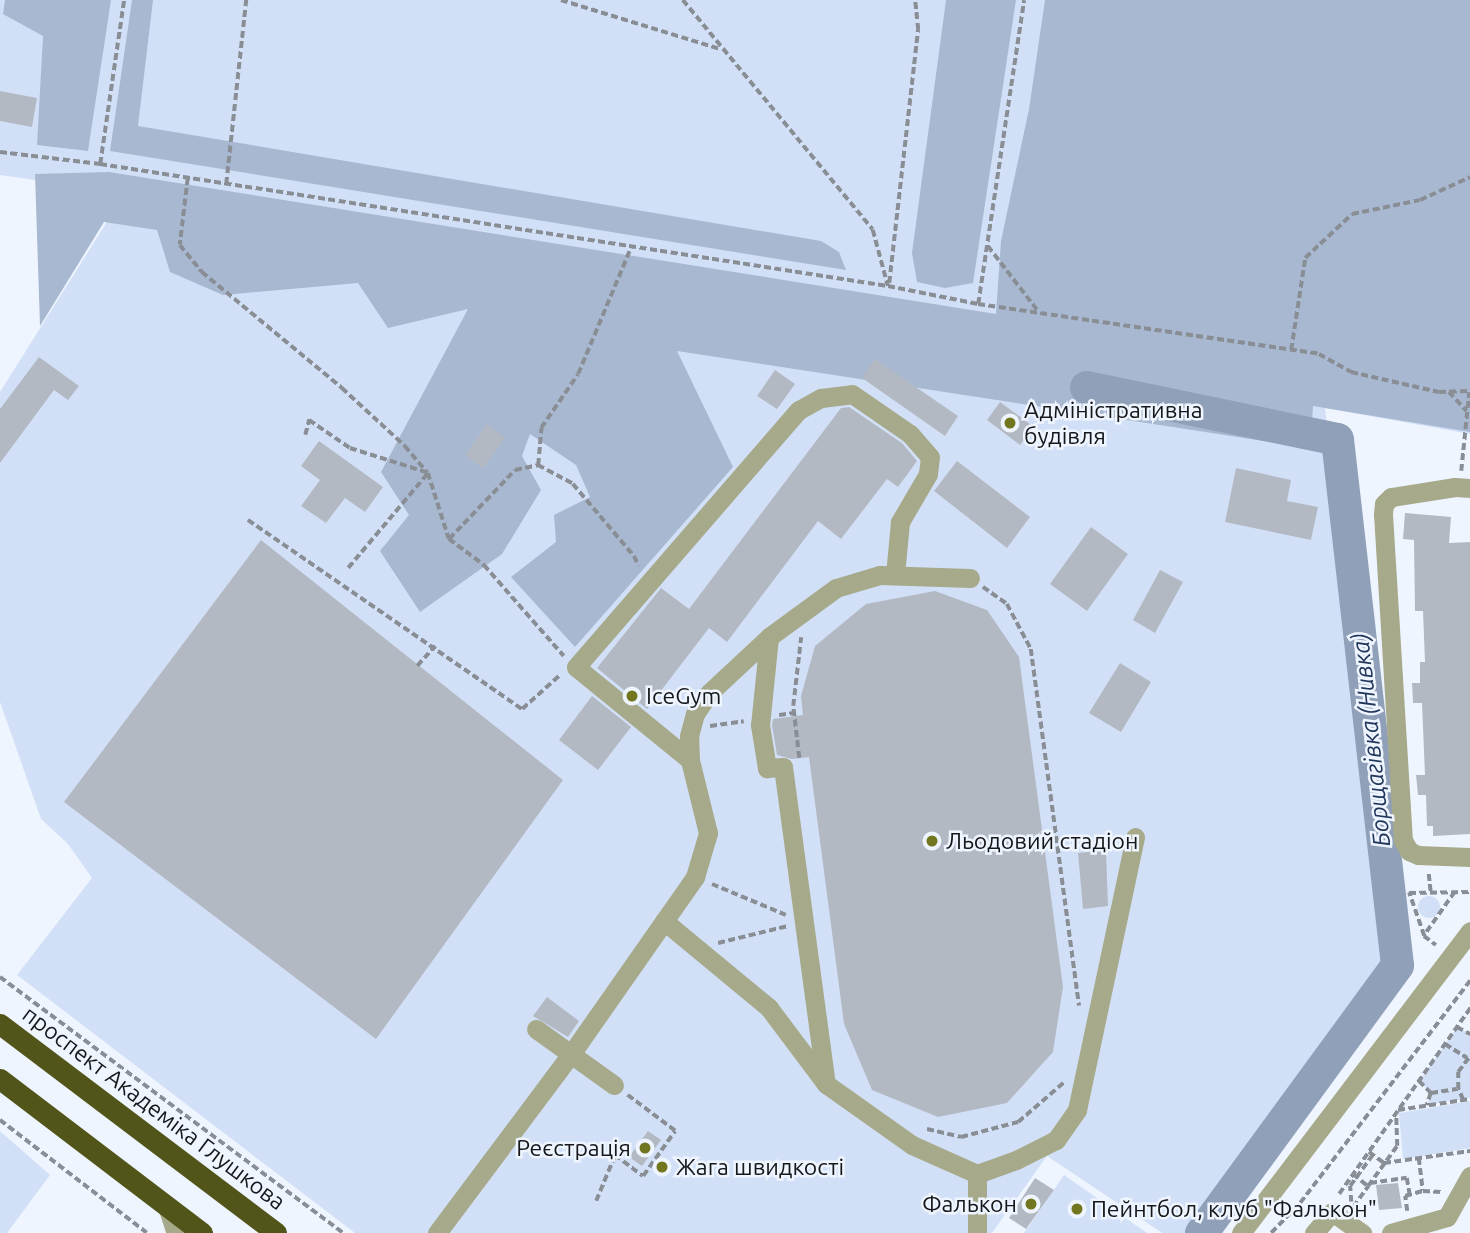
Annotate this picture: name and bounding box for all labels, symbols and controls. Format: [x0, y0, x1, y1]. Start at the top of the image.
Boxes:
place label: Адміністративна будівля [1024, 396, 1203, 450]
marker: Адміністративна будівля [1002, 415, 1018, 431]
water label: Борщагівка (Нивка) [1345, 632, 1397, 848]
place label: IceGym [646, 682, 721, 710]
marker: IceGym [624, 688, 640, 704]
place label: Льодовий стадіон [946, 827, 1138, 855]
marker: Льодовий стадіон [924, 833, 940, 849]
street label: проспект Академіка Глушкова [17, 1000, 291, 1216]
place label: Реєстрація [516, 1134, 631, 1162]
marker: Реєстрація [637, 1140, 653, 1156]
place label: Жага швидкості [676, 1153, 844, 1181]
marker: Жага швидкості [654, 1159, 670, 1175]
place label: Фалькон [922, 1190, 1017, 1218]
place label: Пейнтбол, клуб "Фалькон" [1091, 1195, 1377, 1223]
marker: Фалькон [1023, 1196, 1039, 1212]
marker: Пейнтбол, клуб "Фалькон" [1069, 1201, 1085, 1217]

